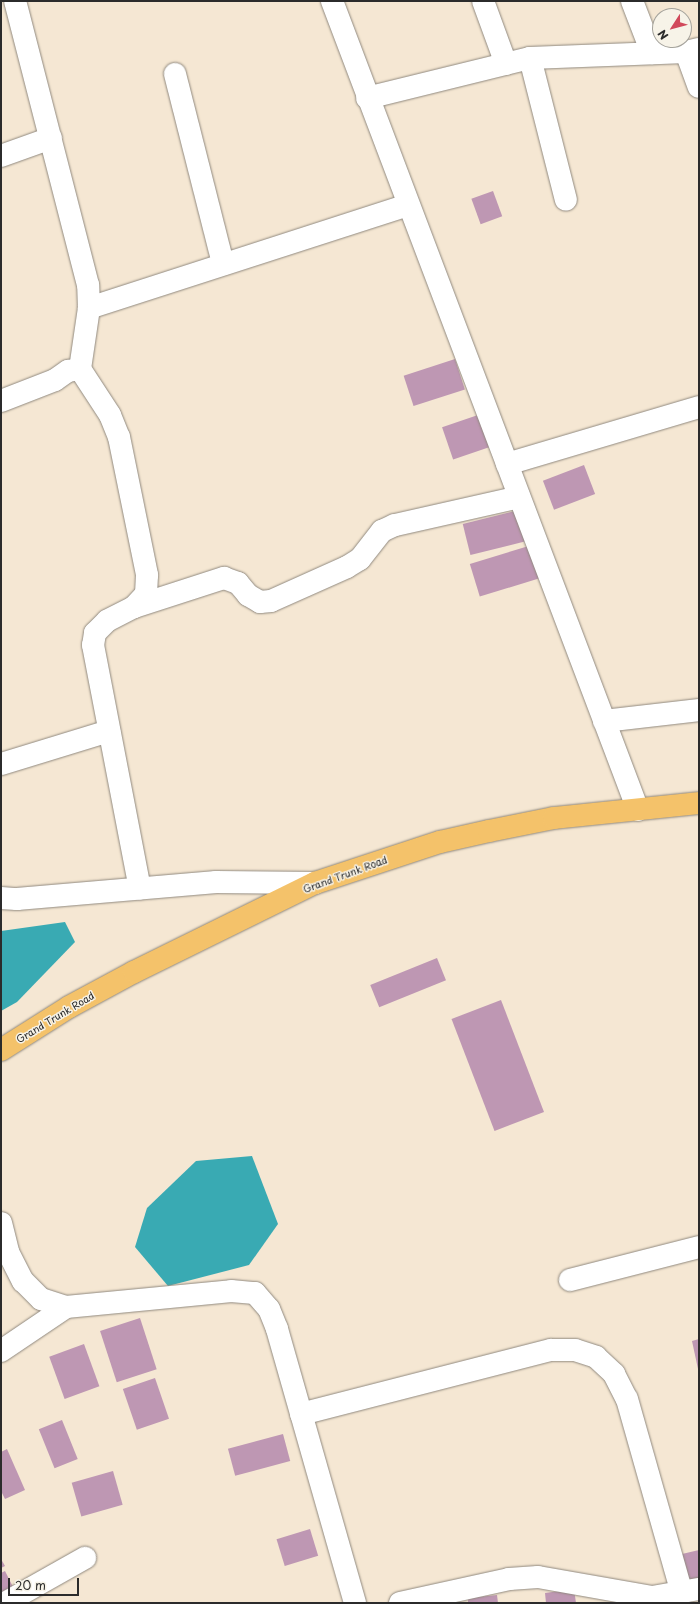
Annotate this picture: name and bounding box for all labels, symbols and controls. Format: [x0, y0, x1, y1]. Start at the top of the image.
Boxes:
north arrow [652, 8, 692, 48]
text: N [653, 26, 672, 43]
street label: Grand Trunk Road [301, 853, 389, 895]
street label: Grand Trunk Road [13, 989, 97, 1045]
scale bar [10, 1570, 81, 1596]
text: 20 m [15, 1576, 46, 1594]

